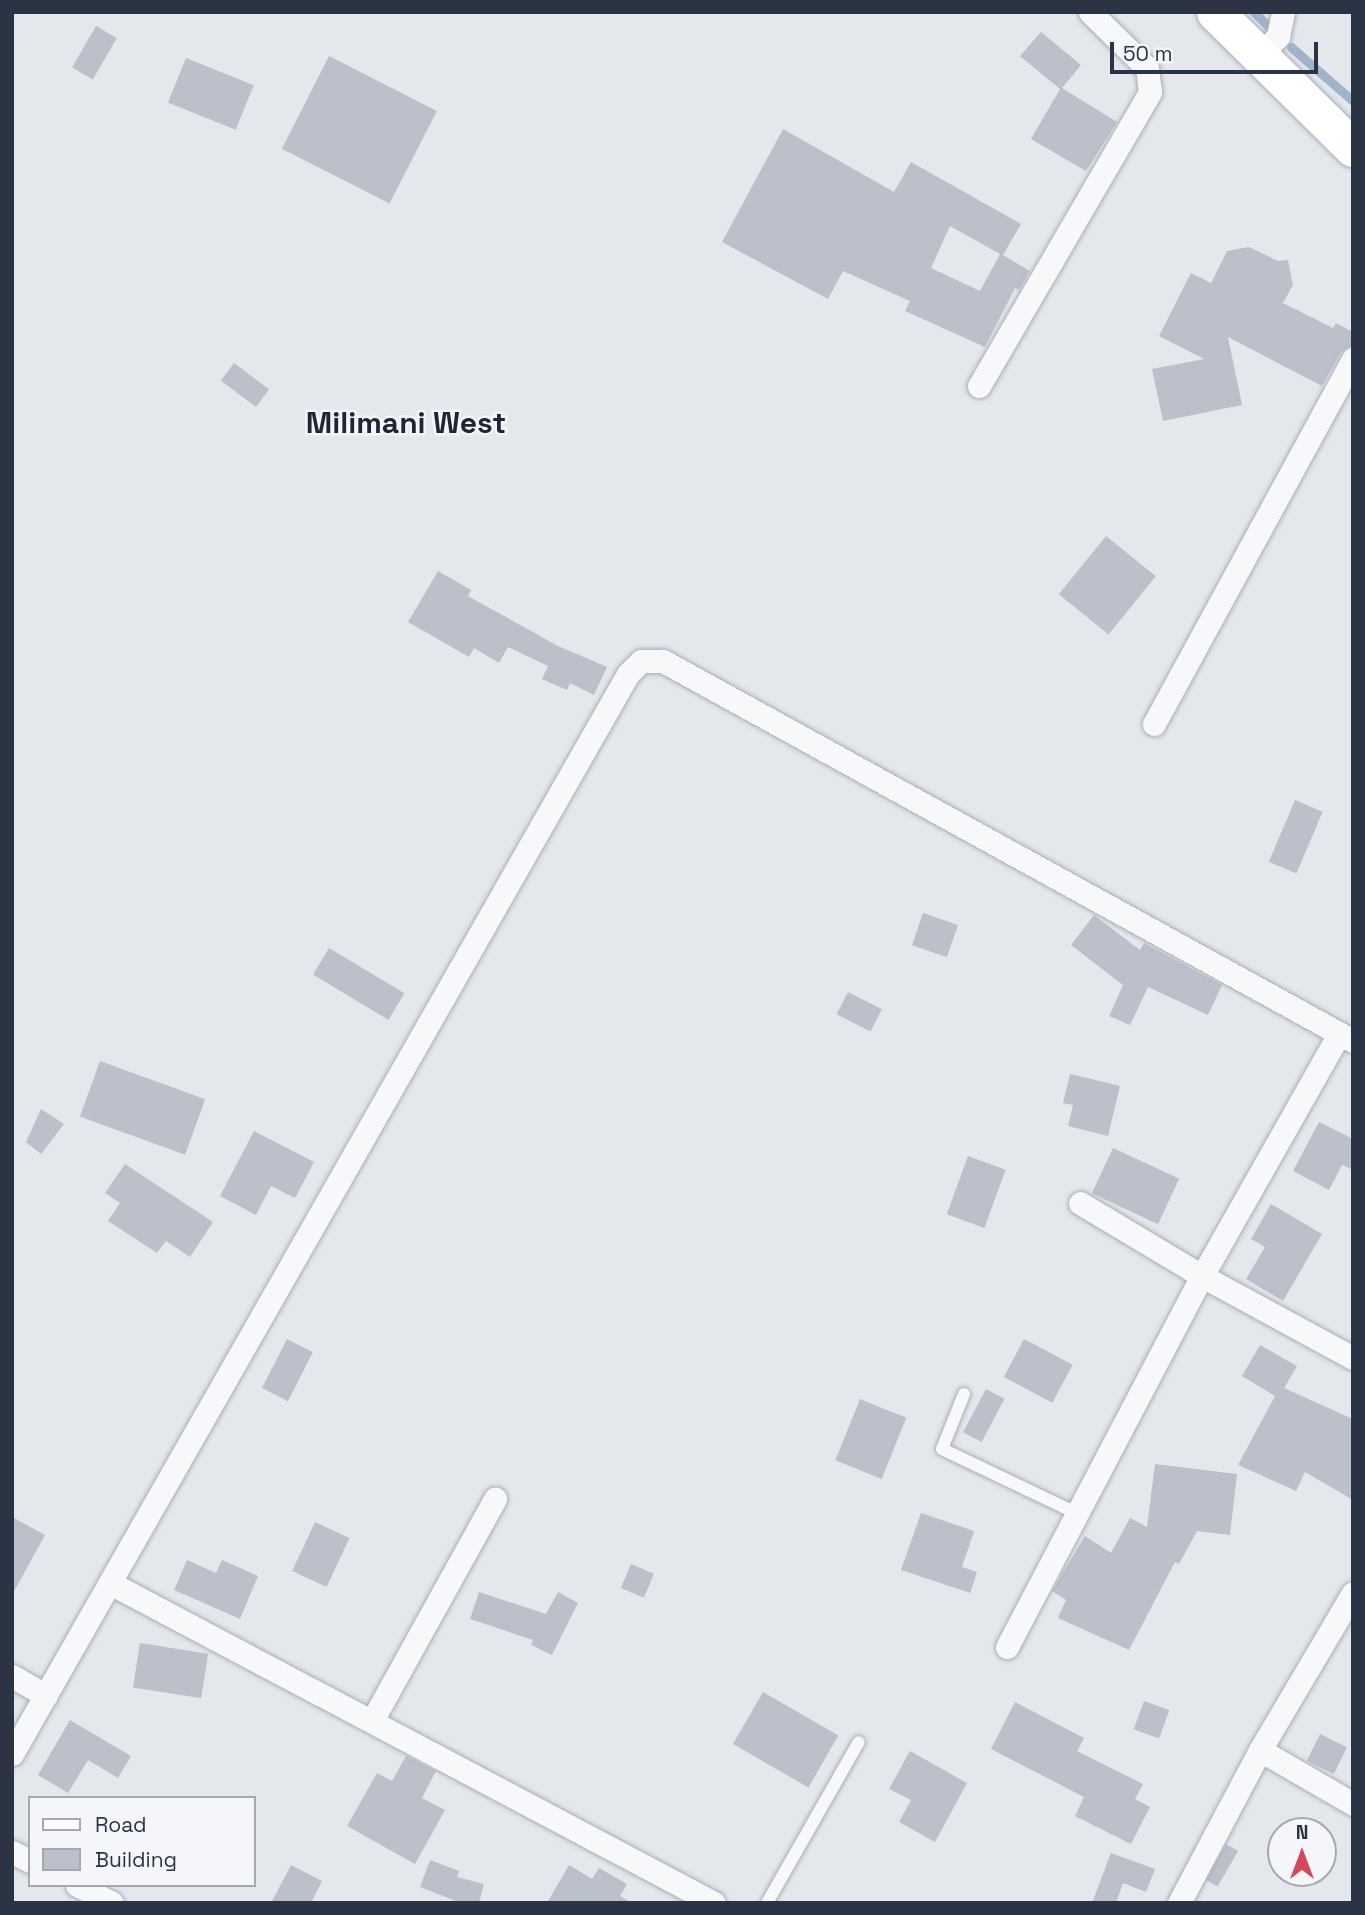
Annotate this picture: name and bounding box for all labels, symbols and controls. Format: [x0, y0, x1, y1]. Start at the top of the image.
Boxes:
scale bar [1113, 28, 1321, 72]
text: 50 m [1123, 40, 1173, 67]
district label: Milimani West [306, 405, 506, 441]
legend [28, 1796, 256, 1887]
text: Road [95, 1811, 147, 1838]
north arrow [1267, 1817, 1337, 1887]
text: N [1296, 1820, 1308, 1845]
text: Building [95, 1846, 177, 1873]

